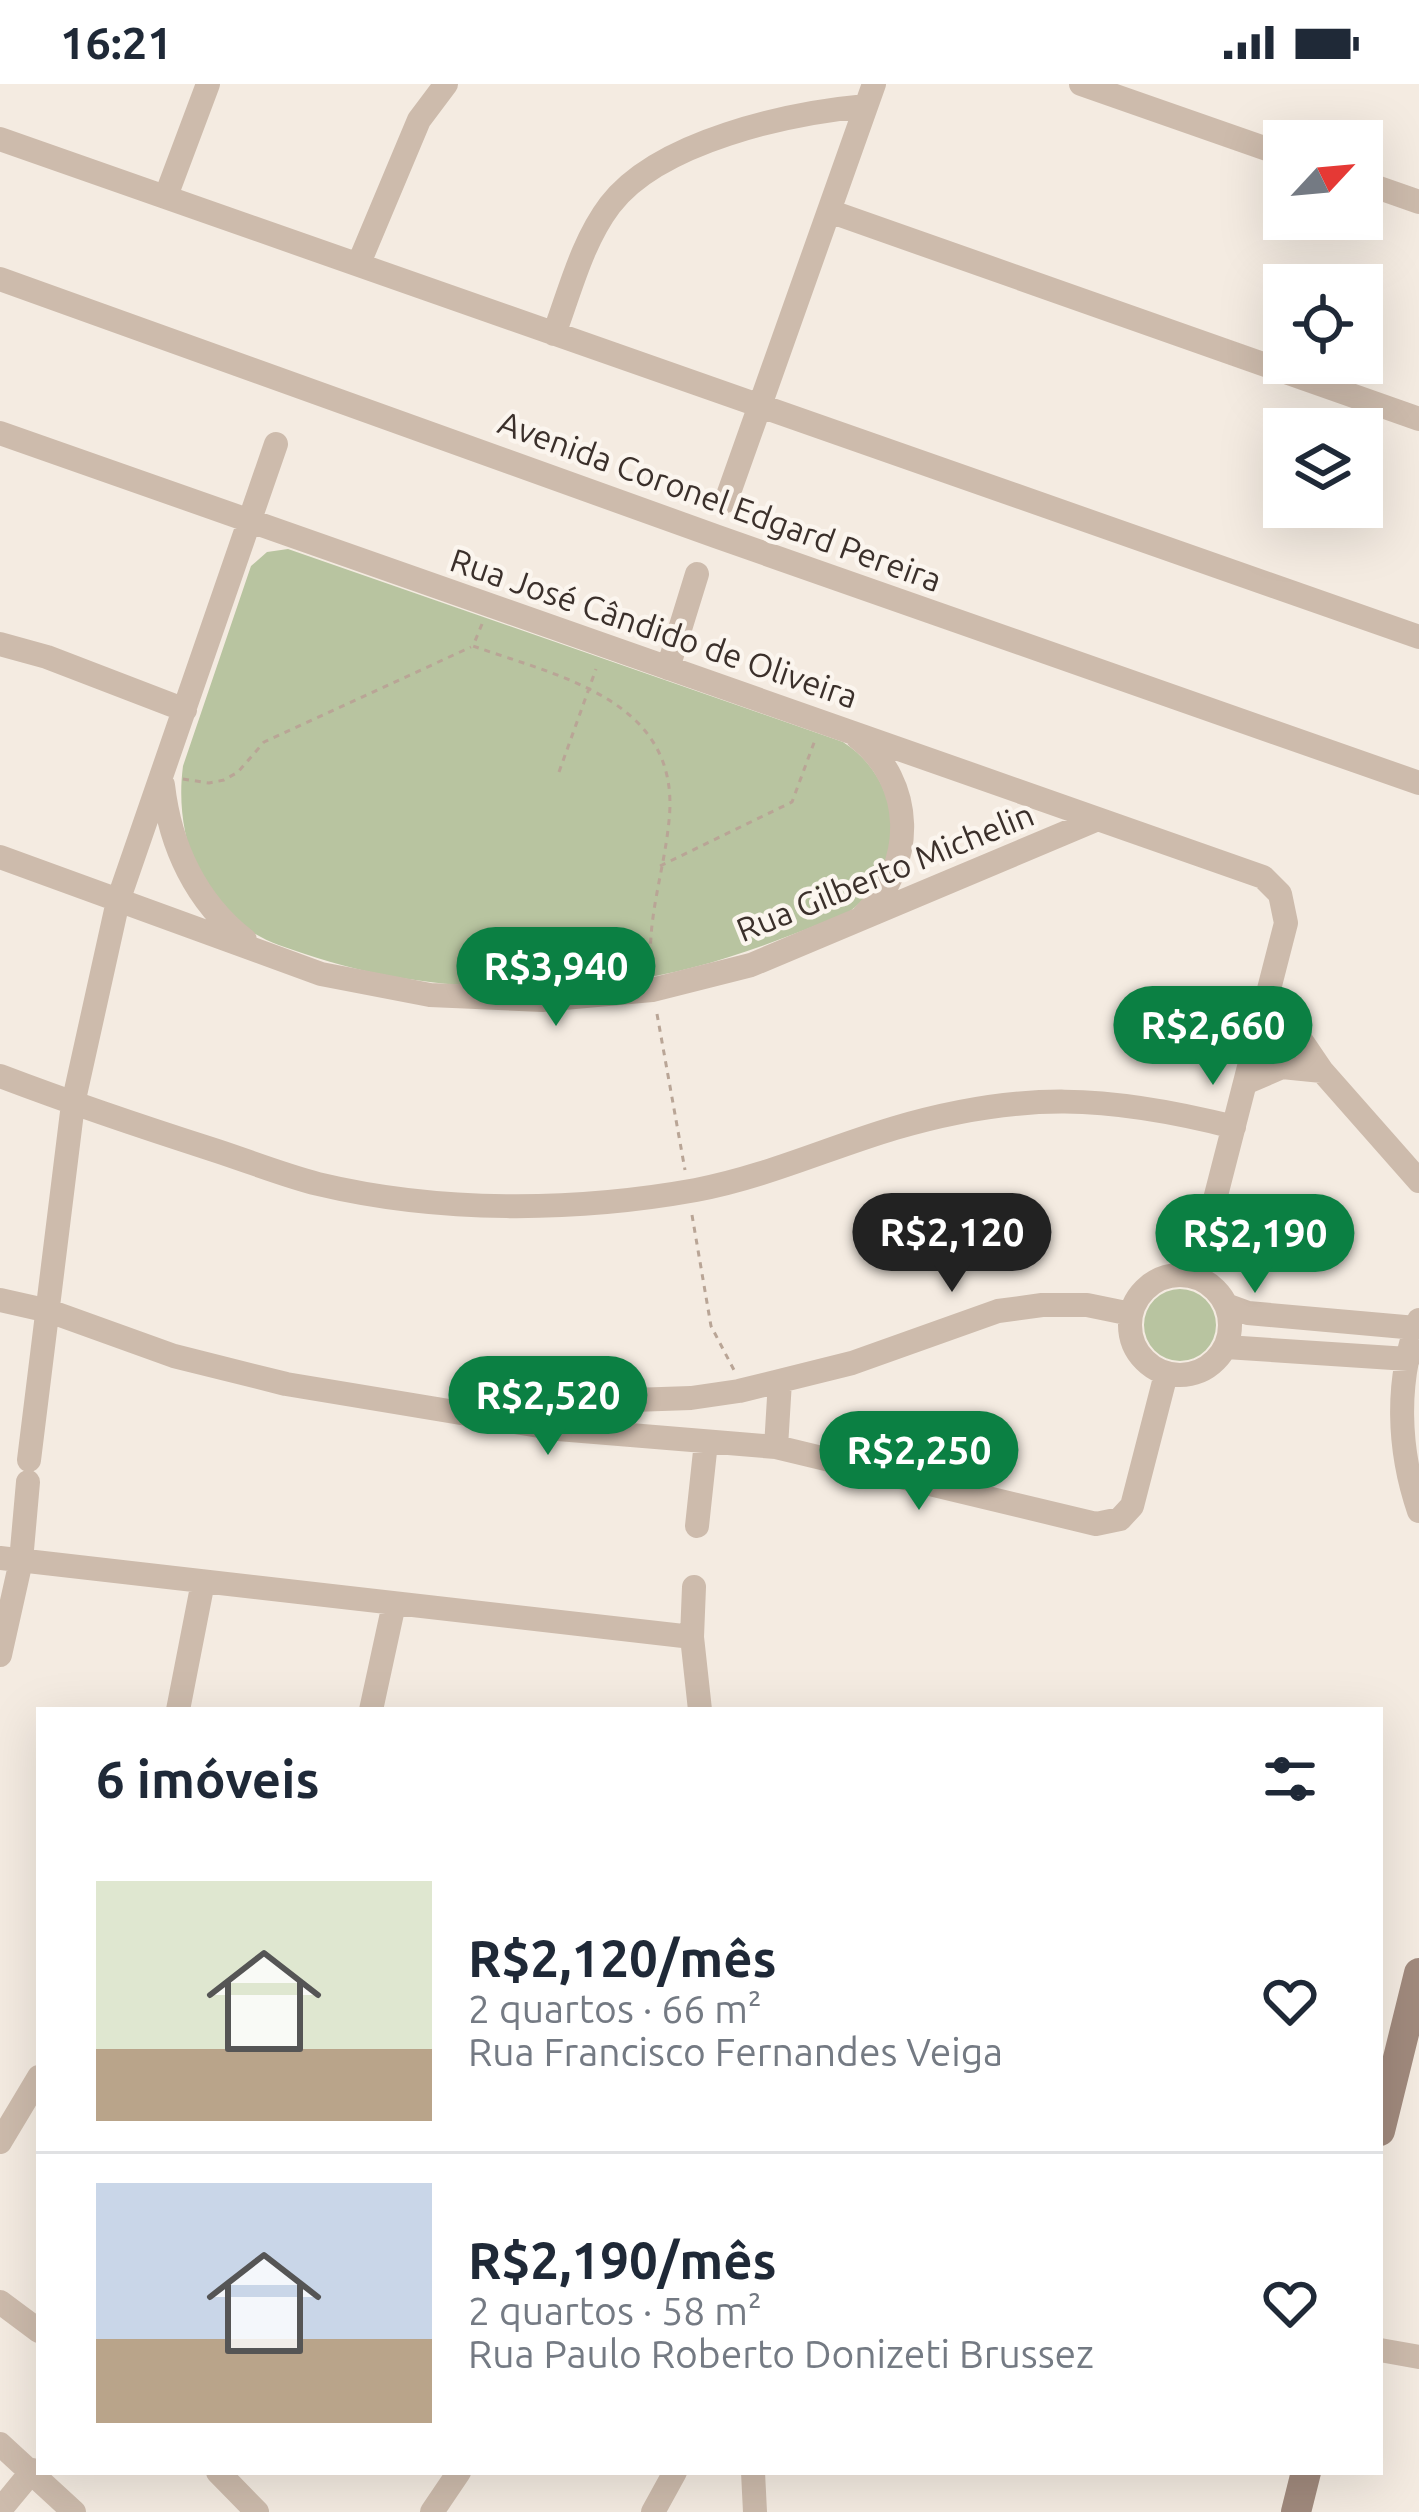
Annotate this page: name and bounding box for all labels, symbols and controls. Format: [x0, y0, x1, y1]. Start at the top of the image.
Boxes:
text: 16:21 [60, 17, 173, 68]
north arrow [1263, 120, 1383, 240]
map controls [1263, 120, 1383, 528]
button: locate [1263, 264, 1383, 384]
street label: Avenida Coronel Edgard Pereira [494, 403, 947, 598]
button: layers [1263, 408, 1383, 528]
street label: Rua José Cândido de Oliveira [446, 540, 863, 715]
street label: Rua Gilberto Michelin [731, 795, 1039, 948]
pin: R$3,940 [445, 927, 667, 1029]
text: R$3,940 [483, 944, 629, 987]
pin: R$2,660 [1102, 986, 1324, 1088]
text: R$2,660 [1140, 1003, 1286, 1046]
pin: R$2,120 [841, 1193, 1063, 1295]
pin: R$2,190 [1144, 1194, 1366, 1296]
text: R$2,120 [879, 1210, 1025, 1253]
text: R$2,190 [1182, 1211, 1328, 1254]
pin: R$2,520 [437, 1356, 659, 1458]
text: R$2,520 [475, 1373, 621, 1416]
pin: R$2,250 [808, 1411, 1030, 1513]
text: R$2,250 [846, 1428, 992, 1471]
icon: filters [1257, 1746, 1323, 1812]
text: 6 imóveis [96, 1750, 319, 1808]
icon: home [192, 1929, 336, 2073]
text: R$2,120/mês [468, 1929, 777, 1987]
icon: heart [1257, 1968, 1323, 2034]
text: 2 quartos · 66 m² [468, 1987, 762, 2030]
text: Rua Francisco Fernandes Veiga [468, 2030, 1003, 2073]
icon: home [192, 2231, 336, 2375]
text: R$2,190/mês [468, 2231, 777, 2289]
icon: heart [1257, 2270, 1323, 2336]
text: 2 quartos · 58 m² [468, 2289, 762, 2332]
text: Rua Paulo Roberto Donizeti Brussez [468, 2332, 1094, 2375]

